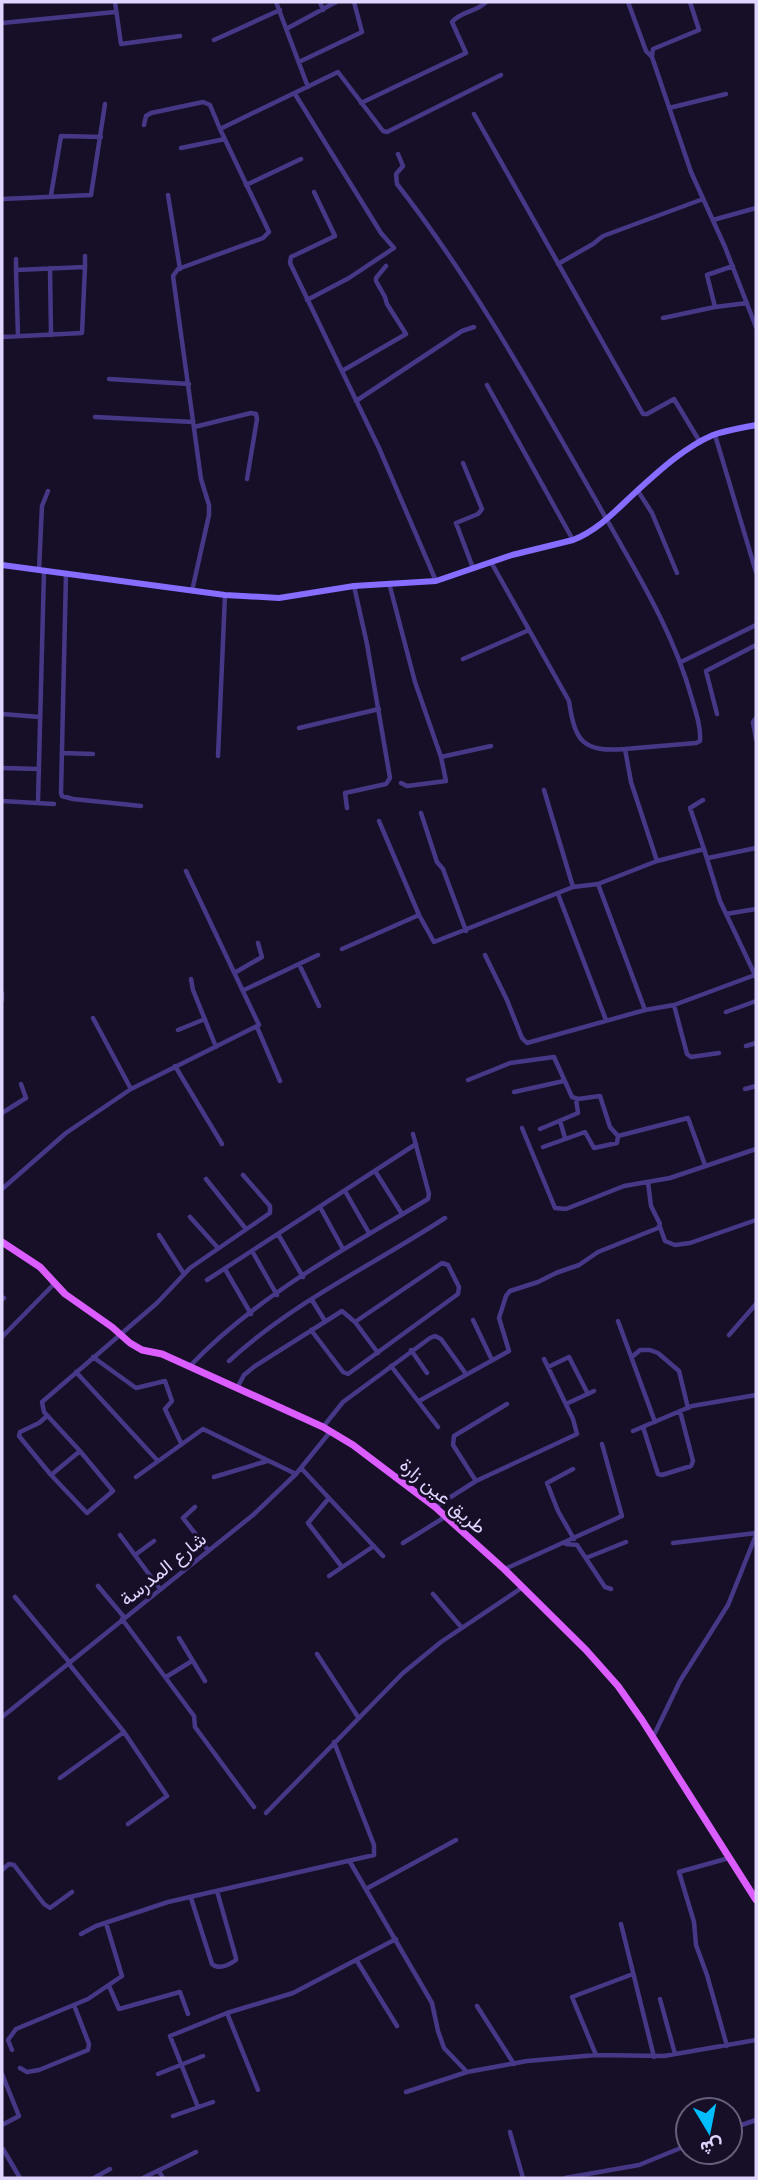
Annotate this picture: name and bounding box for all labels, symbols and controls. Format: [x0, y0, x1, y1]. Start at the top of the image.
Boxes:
street label: طريق عين زارة [395, 1454, 490, 1539]
street label: شارع المدرسة [116, 1528, 211, 1612]
north arrow [674, 2096, 744, 2166]
text: ش [698, 2134, 725, 2160]

